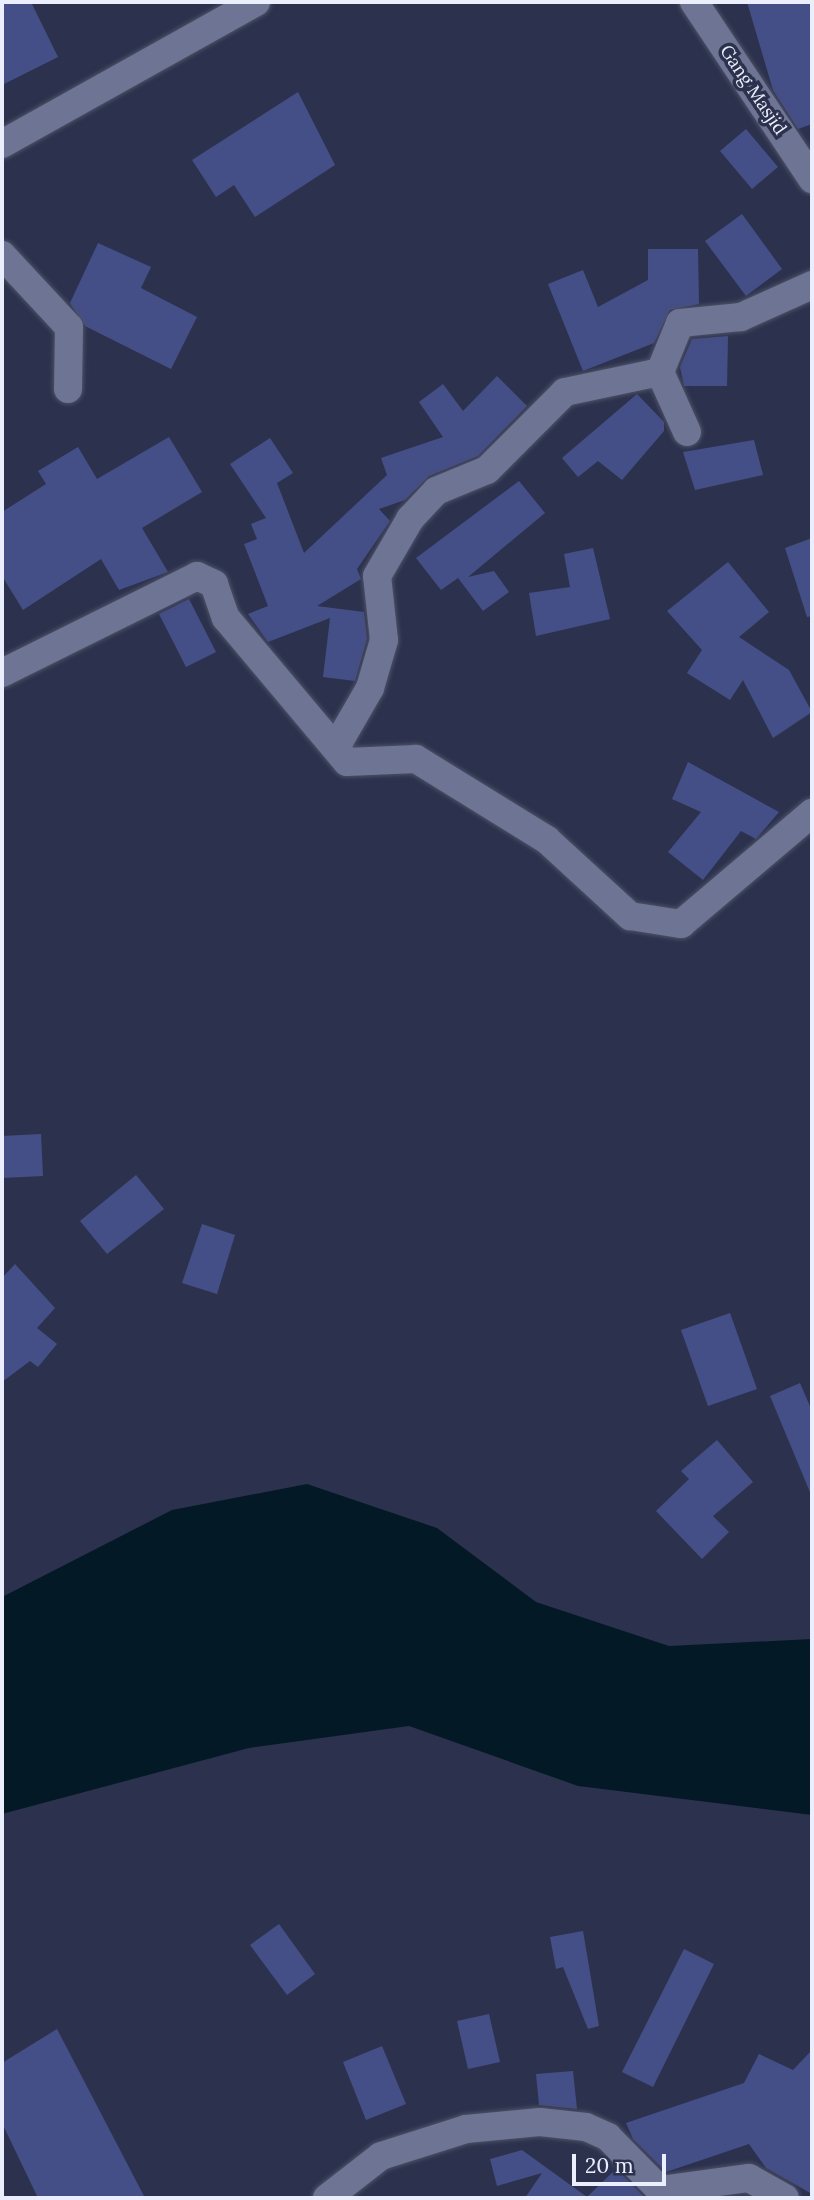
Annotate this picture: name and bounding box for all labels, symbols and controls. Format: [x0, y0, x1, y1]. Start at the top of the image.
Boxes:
street label: Gang Masjid [715, 41, 791, 139]
scale bar [576, 2140, 670, 2184]
text: 20 m [585, 2152, 634, 2179]

